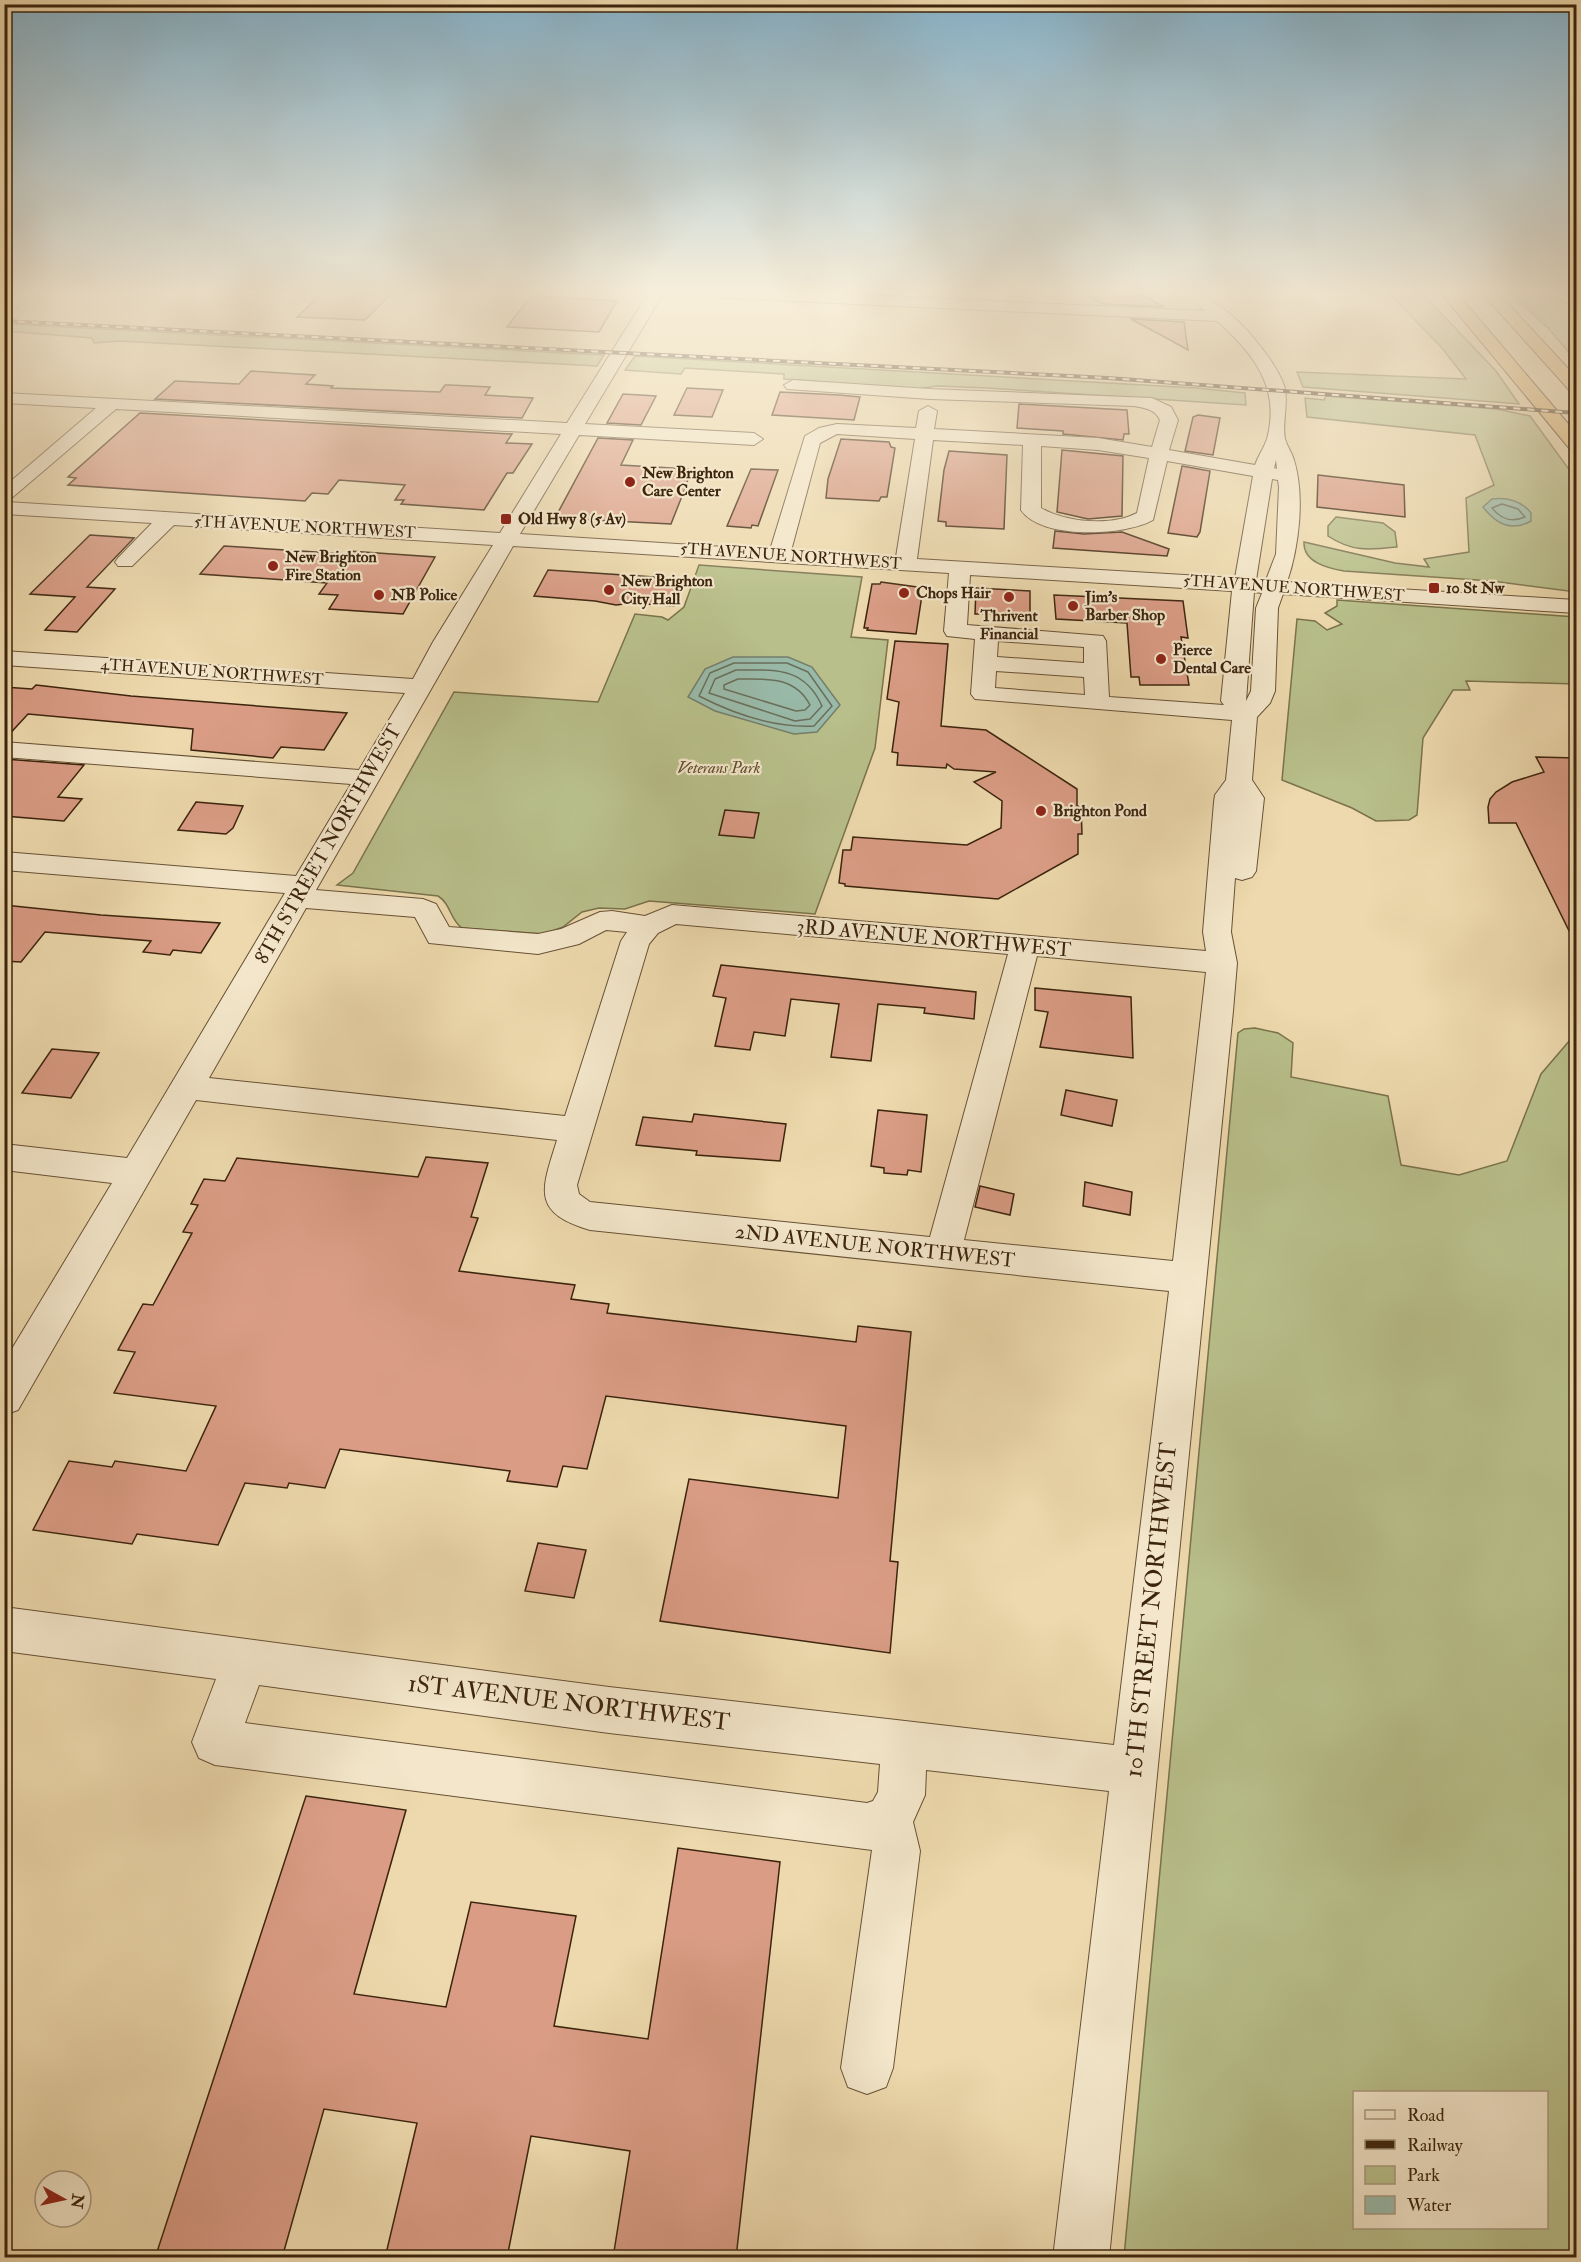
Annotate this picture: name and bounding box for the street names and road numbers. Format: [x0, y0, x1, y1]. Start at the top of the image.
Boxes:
street label: 5TH AVENUE NORTHWEST [194, 511, 416, 543]
street label: 5TH AVENUE NORTHWEST [680, 538, 902, 574]
street label: 5TH AVENUE NORTHWEST [1183, 570, 1405, 606]
street label: 4TH AVENUE NORTHWEST [100, 654, 324, 690]
street label: 8TH STREET NORTHWEST [249, 720, 407, 968]
street label: 3RD AVENUE NORTHWEST [796, 914, 1072, 962]
street label: 2ND AVENUE NORTHWEST [734, 1219, 1016, 1273]
street label: 10TH STREET NORTHWEST [1118, 1441, 1184, 1779]
street label: 1ST AVENUE NORTHWEST [406, 1668, 732, 1738]

